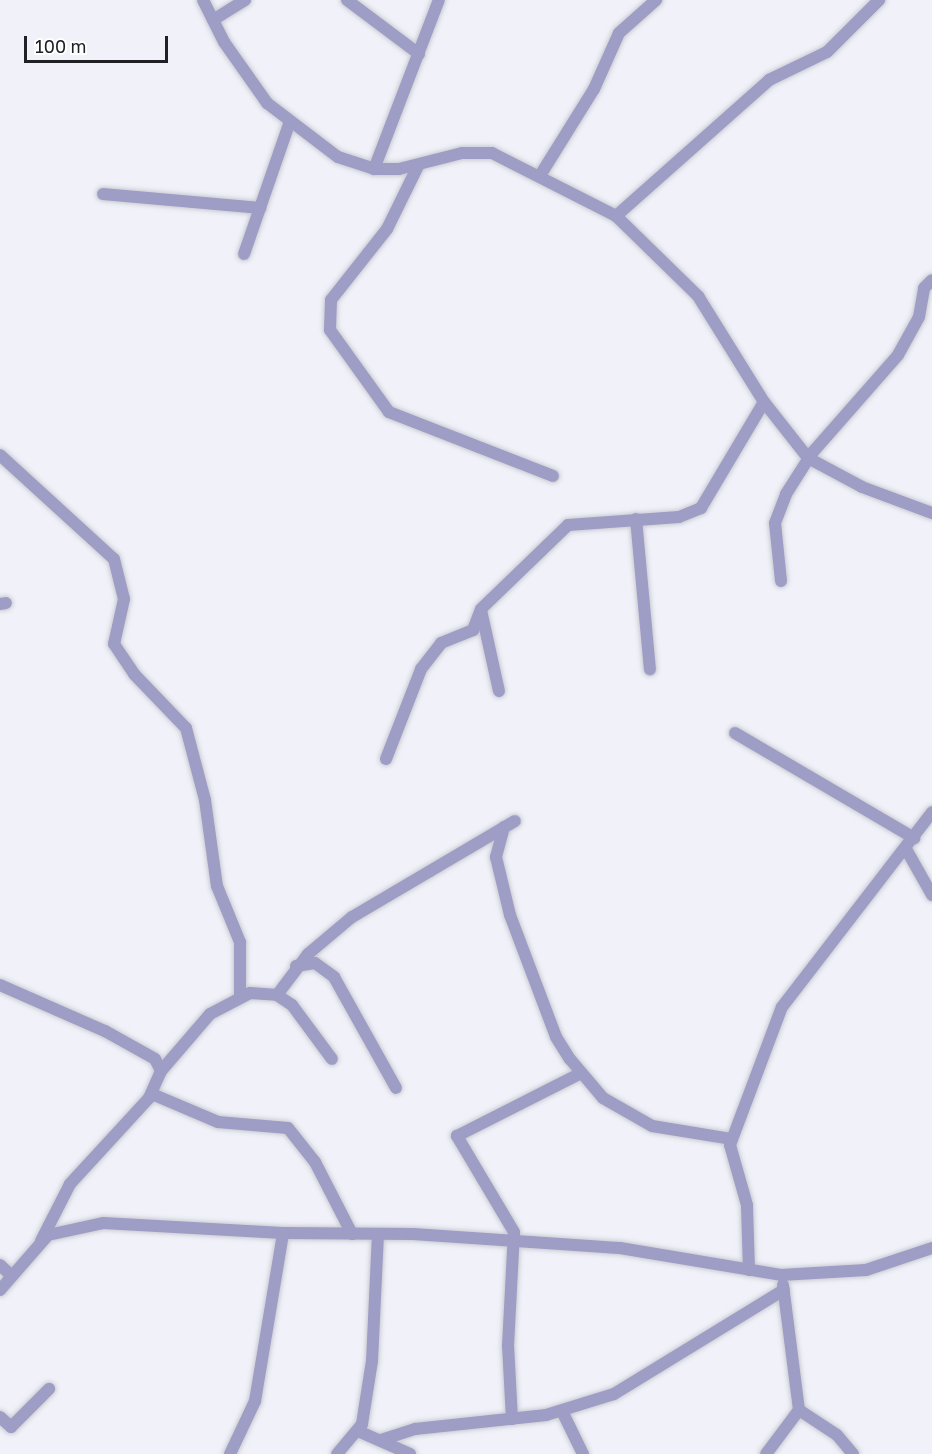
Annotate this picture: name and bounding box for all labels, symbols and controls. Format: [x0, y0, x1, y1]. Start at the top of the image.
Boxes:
scale bar [27, 24, 171, 62]
text: 100 m [35, 35, 86, 57]

